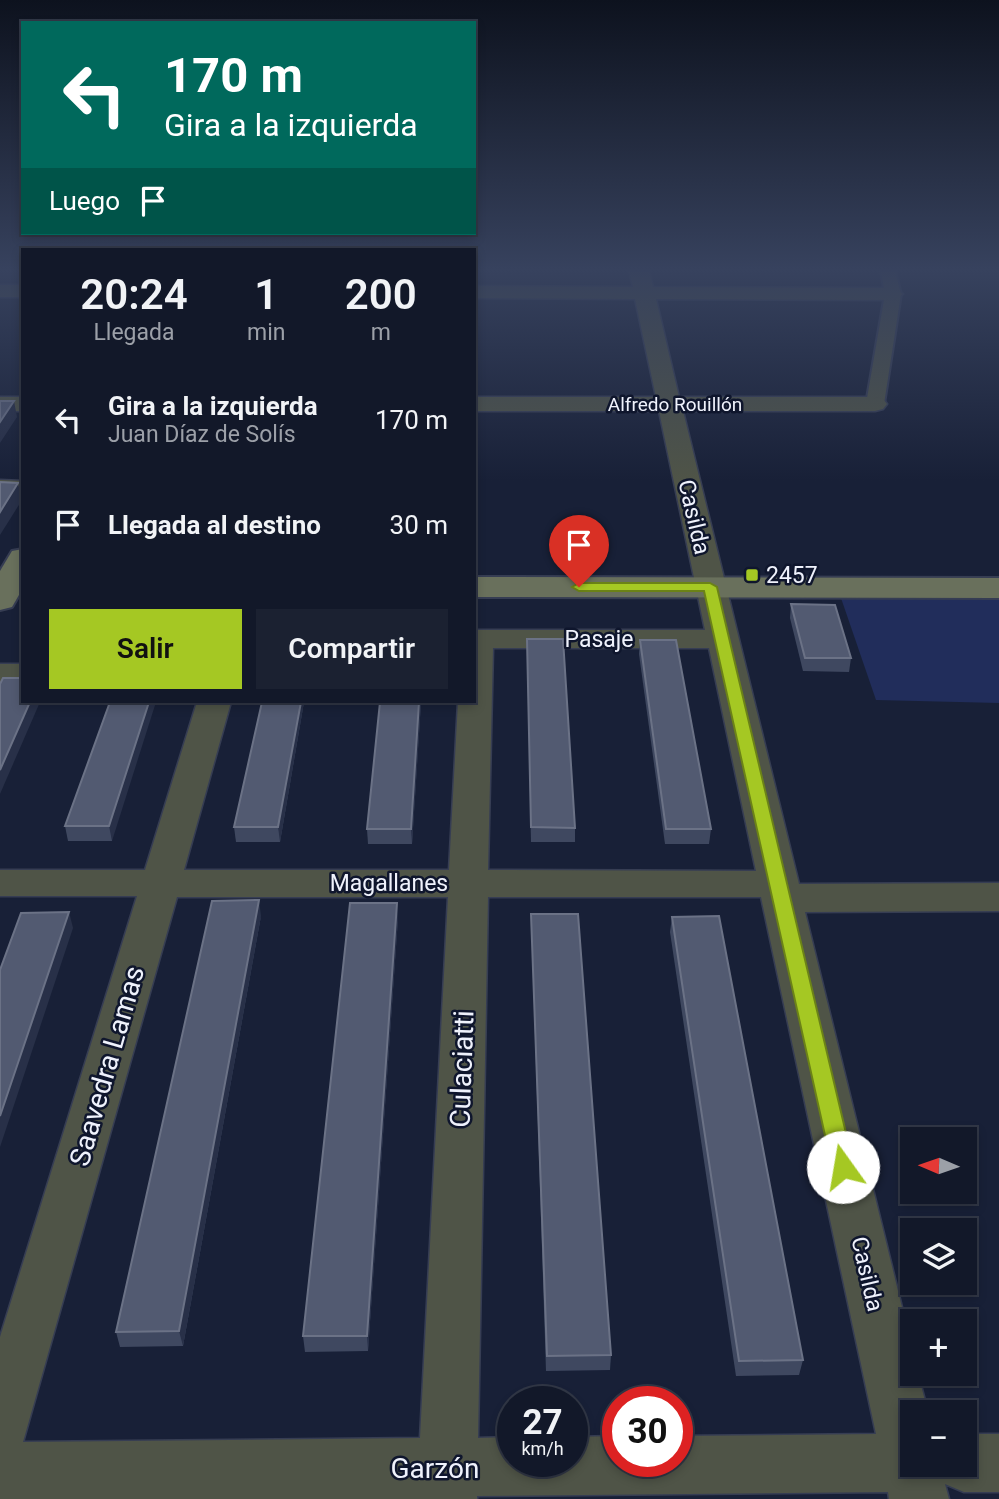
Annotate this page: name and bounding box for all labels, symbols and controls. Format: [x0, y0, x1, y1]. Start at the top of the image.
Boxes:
text: 170 m [164, 47, 303, 104]
icon: left [49, 49, 140, 140]
text: Gira a la izquierda [164, 106, 418, 144]
icon: arrive [134, 182, 172, 220]
text: Luego [49, 186, 120, 216]
text: 20:24 [80, 270, 188, 319]
text: 1 [254, 270, 278, 319]
text: 200 [345, 270, 417, 319]
text: Llegada [93, 319, 175, 346]
text: min [247, 319, 285, 346]
text: m [371, 319, 391, 346]
text: Gira a la izquierda [108, 391, 318, 421]
street label: Alfredo Rouillón [608, 393, 742, 416]
icon: left [49, 401, 87, 439]
text: 170 m [375, 405, 448, 435]
text: Juan Díaz de Solís [108, 421, 296, 448]
street label: Casilda [672, 477, 716, 557]
icon: arrive [49, 506, 87, 544]
text: Llegada al destino [108, 510, 321, 540]
text: 30 m [390, 510, 448, 540]
pin [549, 515, 609, 587]
icon: arrive [560, 526, 598, 564]
place label: 2457 [766, 562, 818, 589]
marker: 2457 [744, 567, 760, 583]
button: Salir [49, 609, 242, 689]
button: Compartir [256, 609, 448, 689]
street label: Pasaje [565, 626, 633, 653]
street label: Magallanes [330, 870, 448, 897]
street label: Saavedra Lamas [63, 962, 151, 1170]
street label: Culaciatti [443, 1010, 481, 1128]
north arrow [900, 1127, 976, 1204]
map controls [900, 1127, 977, 1477]
position arrow [806, 1130, 880, 1204]
button: layers [900, 1218, 977, 1295]
street label: Casilda [845, 1234, 889, 1314]
button: + [900, 1309, 977, 1386]
speed limit sign: 30 [602, 1386, 693, 1477]
button: − [900, 1400, 977, 1477]
text: 27 [522, 1402, 563, 1443]
text: km/h [521, 1438, 564, 1459]
street label: Garzón [391, 1452, 479, 1485]

